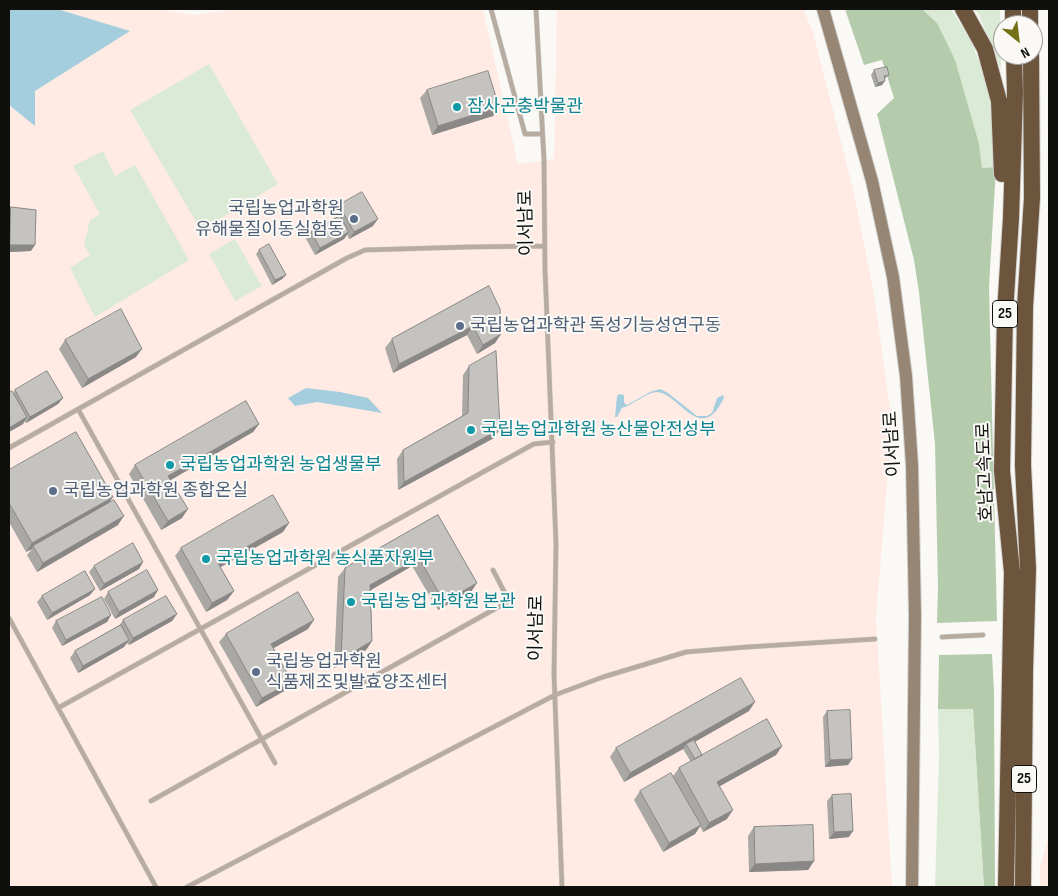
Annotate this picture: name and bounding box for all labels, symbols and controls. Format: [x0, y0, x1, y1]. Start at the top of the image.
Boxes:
north arrow [993, 15, 1043, 65]
text: N [1018, 43, 1032, 62]
place label: 잠사곤충박물관 [467, 96, 583, 118]
marker: 잠사곤충박물관 [451, 101, 463, 113]
street label: 이서남로 [516, 190, 538, 256]
place label: 국립농업과학원 유해물질이동실험동 [195, 198, 344, 240]
marker: 국립농업과학원 유해물질이동실험동 [348, 213, 360, 225]
road number: 25 [992, 300, 1018, 328]
place label: 국립농업과학관 독성기능성연구동 [470, 315, 721, 337]
marker: 국립농업과학관 독성기능성연구동 [454, 320, 466, 332]
street label: 이서남로 [880, 410, 906, 478]
place label: 국립농업과학원 농산물안전성부 [481, 419, 716, 441]
street label: 호남고속도로 [973, 422, 999, 522]
marker: 국립농업과학원 농산물안전성부 [465, 424, 477, 436]
place label: 국립농업과학원 농업생물부 [180, 454, 382, 476]
marker: 국립농업과학원 농업생물부 [164, 459, 176, 471]
place label: 국립농업과학원 종합온실 [63, 480, 248, 502]
marker: 국립농업과학원 종합온실 [47, 485, 59, 497]
place label: 국립농업과학원 농식품자원부 [216, 548, 434, 570]
marker: 국립농업과학원 농식품자원부 [200, 553, 212, 565]
place label: 국립농업 과학원 본관 [361, 591, 516, 613]
street label: 이서남로 [526, 595, 548, 661]
marker: 국립농업 과학원 본관 [345, 596, 357, 608]
place label: 국립농업과학원 식품제조및발효양조센터 [266, 651, 448, 694]
marker: 국립농업과학원 식품제조및발효양조센터 [250, 666, 262, 678]
road number: 25 [1012, 766, 1036, 792]

